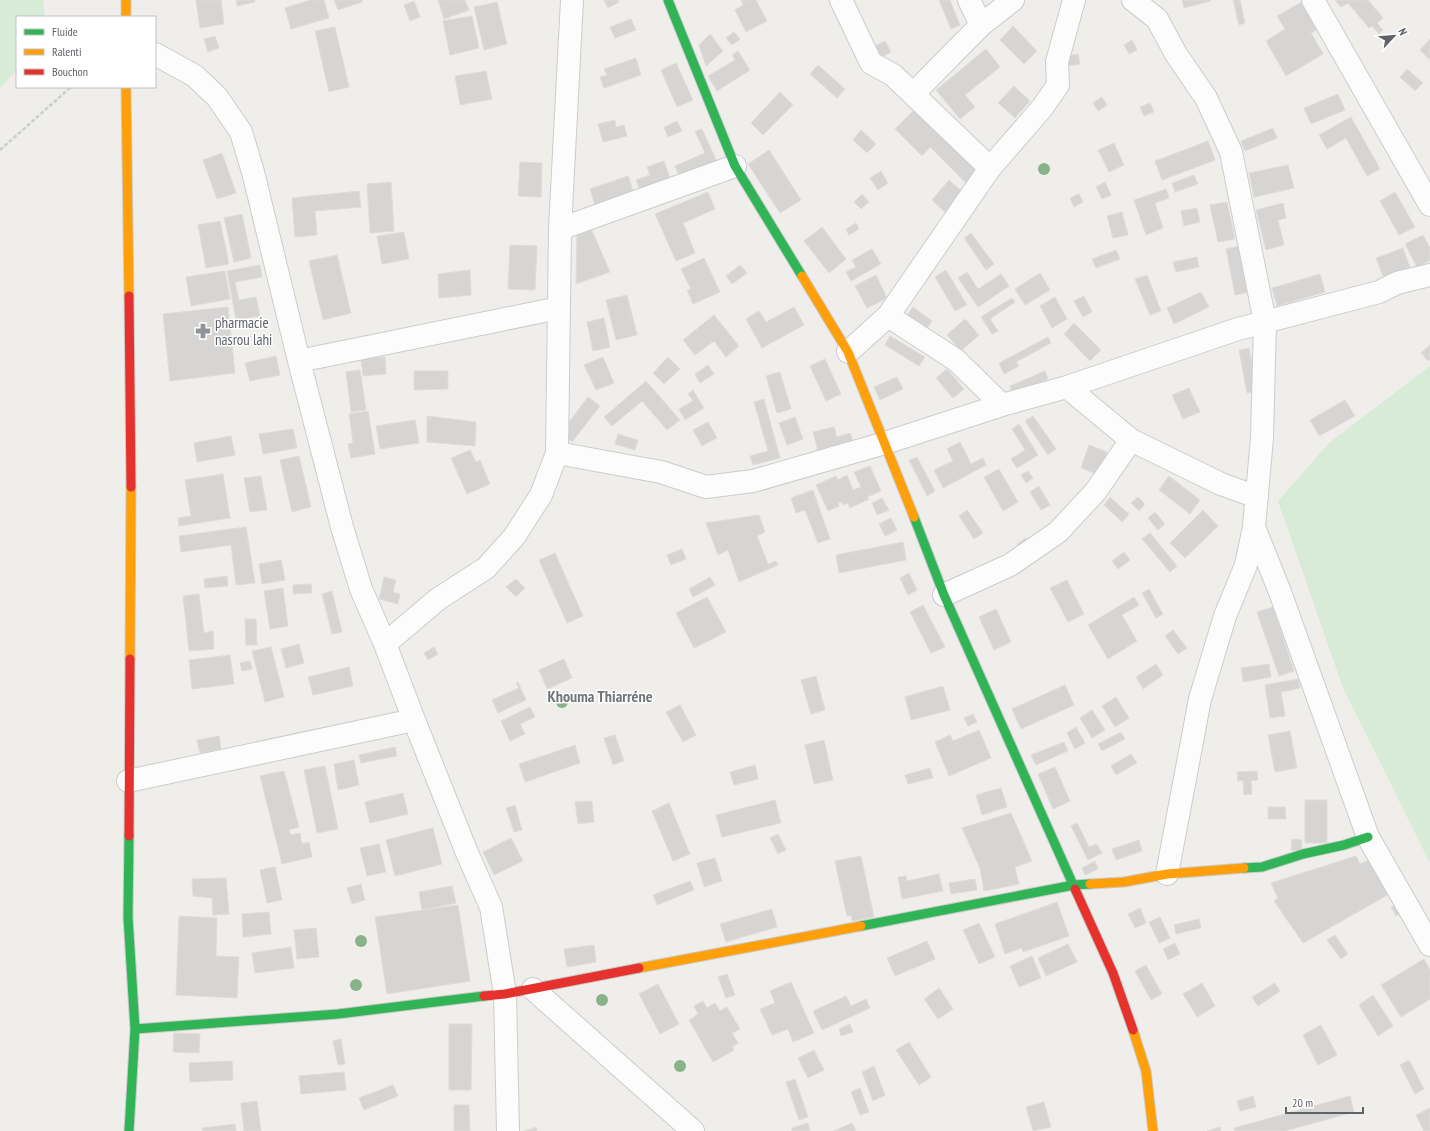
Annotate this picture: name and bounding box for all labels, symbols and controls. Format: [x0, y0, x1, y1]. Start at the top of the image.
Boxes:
legend [16, 16, 156, 88]
north arrow [1374, 16, 1414, 56]
text: Fluide [52, 24, 78, 39]
text: N [1395, 26, 1411, 37]
text: Ralenti [52, 44, 81, 59]
text: Bouchon [52, 64, 88, 79]
place label: pharmacie nasrou lahi [215, 313, 272, 349]
pharmacy icon: pharmacie nasrou lahi [194, 322, 212, 340]
district label: Khouma Thiarréne [548, 686, 653, 706]
scale bar [1286, 1089, 1363, 1115]
text: 20 m [1292, 1095, 1313, 1110]

